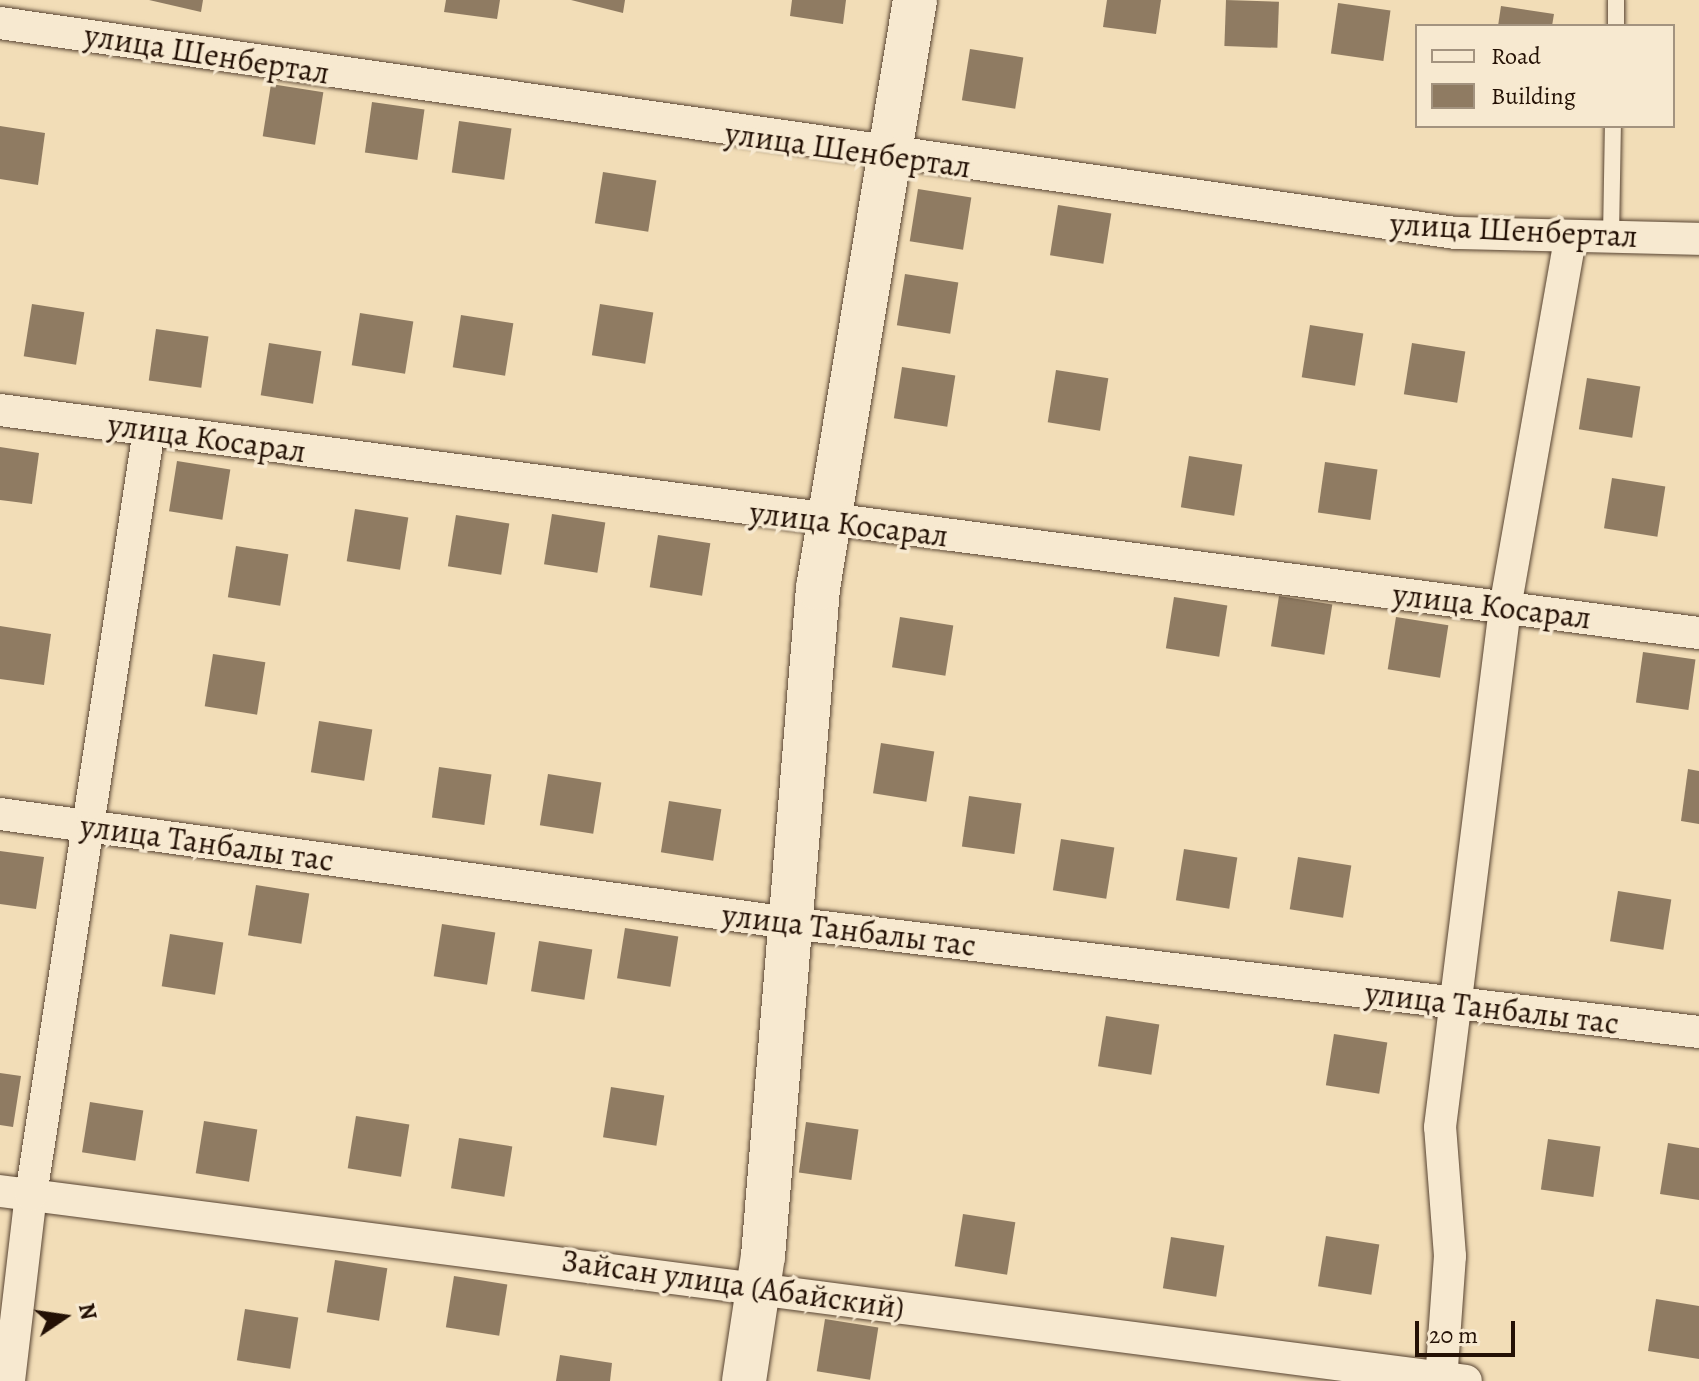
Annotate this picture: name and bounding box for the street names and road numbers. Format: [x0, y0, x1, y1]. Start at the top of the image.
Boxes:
street label: улица Шенбертал [82, 16, 332, 92]
street label: улица Шенбертал [723, 114, 973, 186]
street label: улица Шенбертал [1389, 204, 1639, 256]
street label: улица Косарал [106, 405, 308, 471]
street label: улица Косарал [748, 493, 950, 555]
street label: улица Косарал [1391, 575, 1593, 637]
street label: улица Танбалы тас [78, 806, 336, 880]
street label: улица Танбалы тас [720, 895, 978, 965]
street label: улица Танбалы тас [1363, 973, 1621, 1043]
street label: Зайсан улица (Абайский) [559, 1241, 907, 1327]

